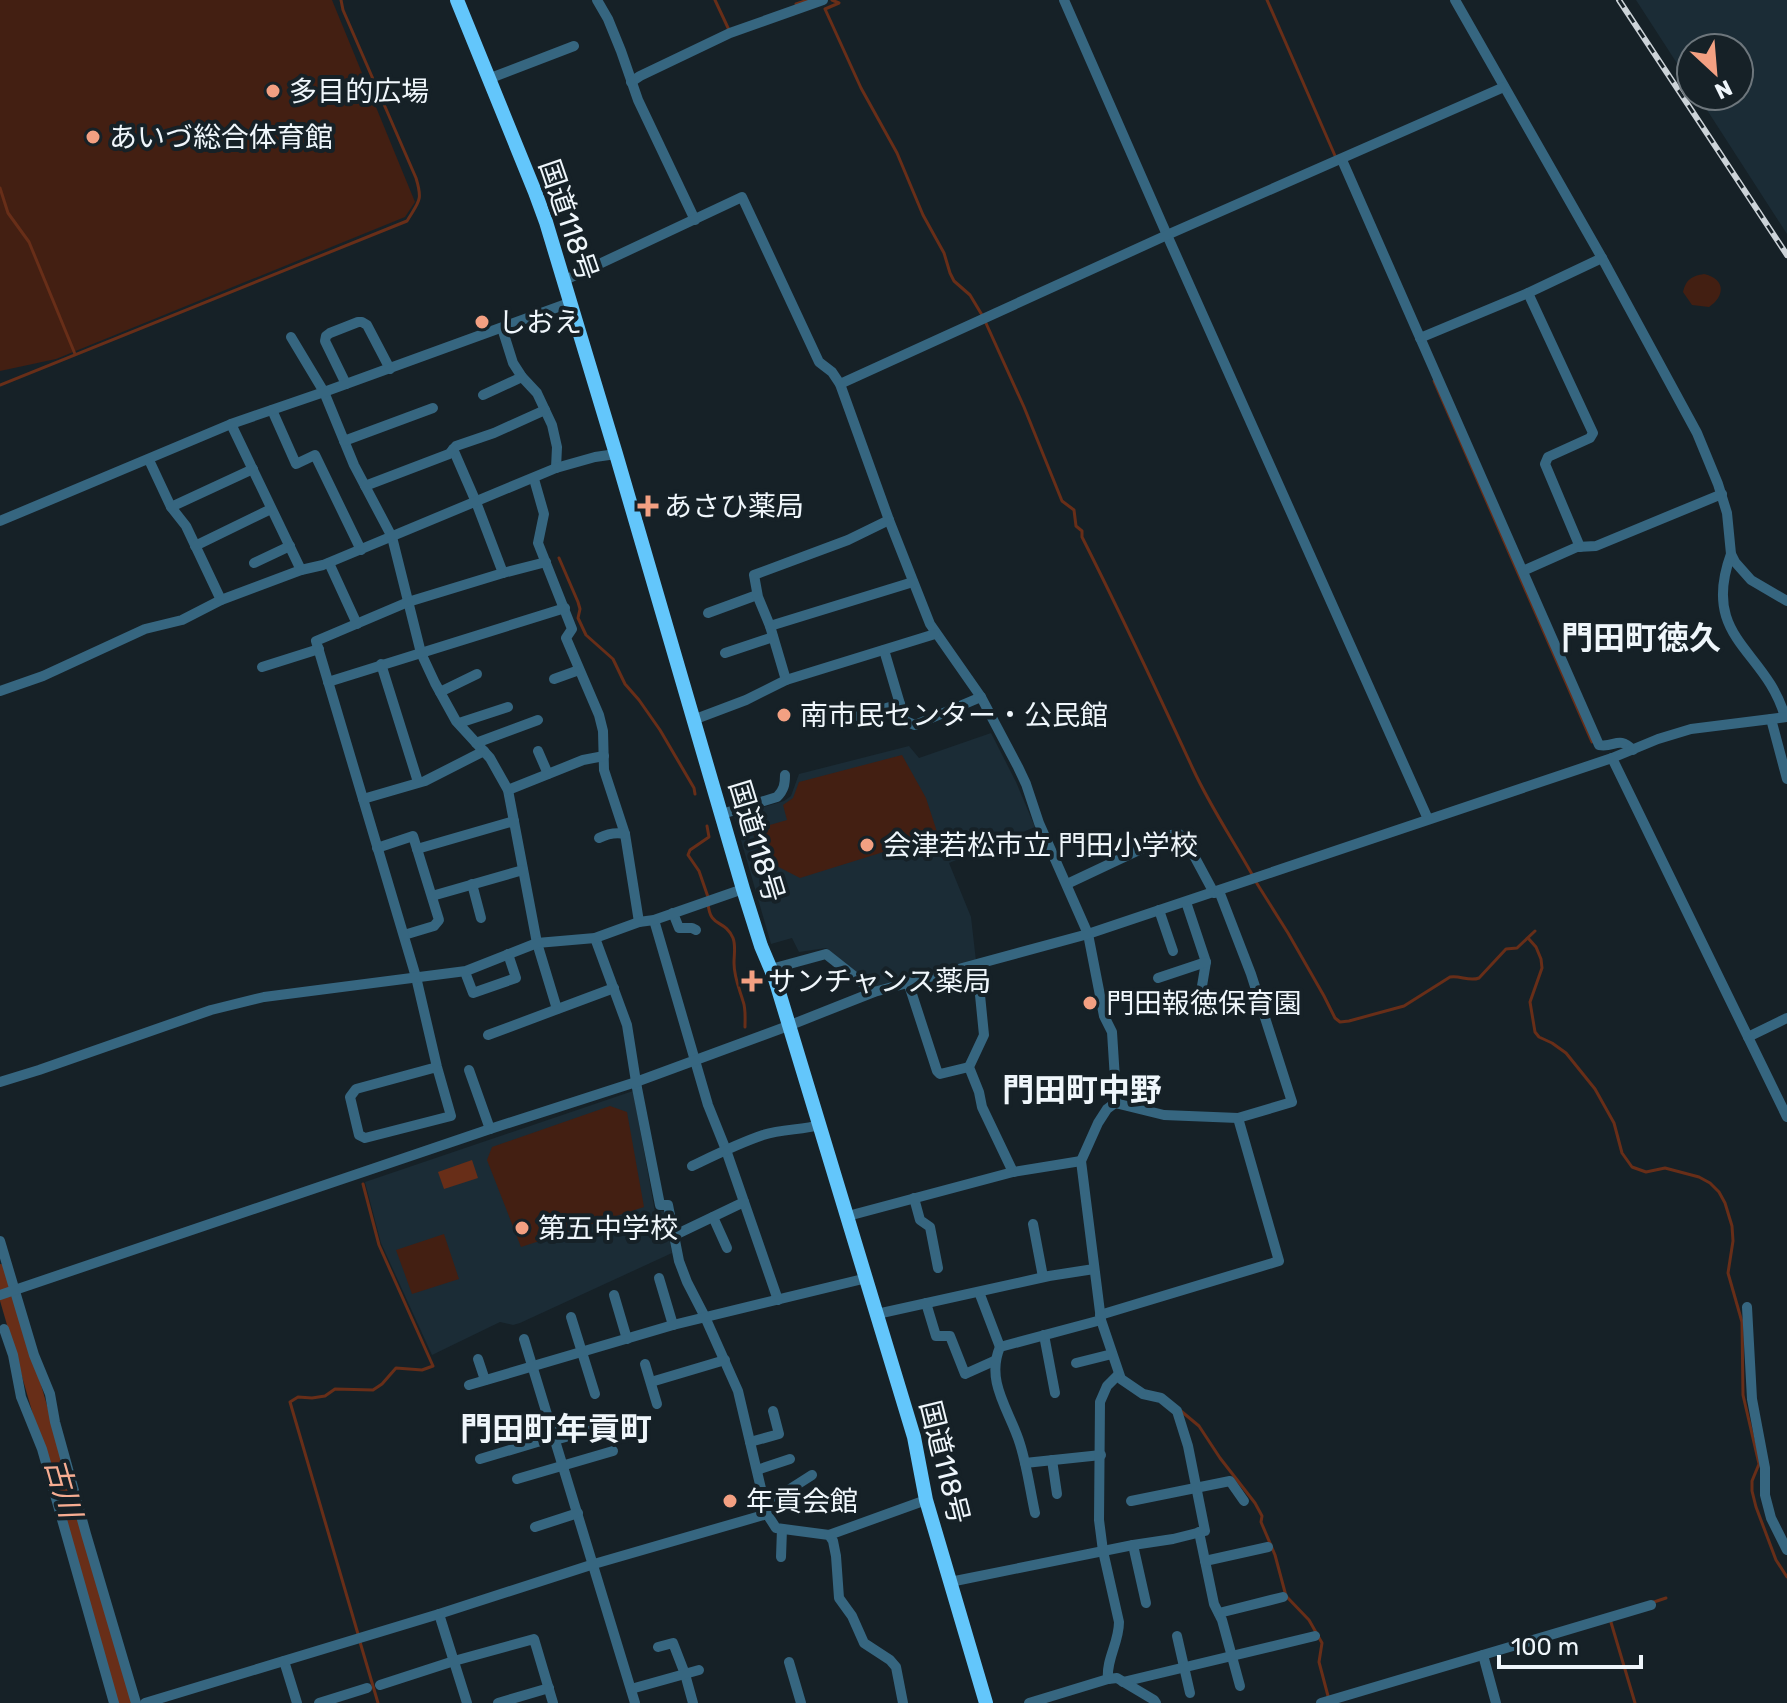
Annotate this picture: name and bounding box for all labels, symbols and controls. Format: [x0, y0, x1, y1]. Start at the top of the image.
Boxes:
north arrow [1675, 32, 1755, 112]
text: N [1711, 74, 1737, 105]
place label: 多目的広場 [289, 75, 429, 108]
marker: 多目的広場 [264, 82, 282, 100]
place label: あいづ総合体育館 [109, 121, 333, 154]
marker: あいづ総合体育館 [84, 128, 102, 146]
street label: 国道118号 [532, 155, 605, 285]
place label: しおえ [498, 306, 582, 339]
marker: しおえ [473, 313, 491, 331]
place label: あさひ薬局 [664, 490, 804, 523]
marker: あさひ薬局 [639, 497, 657, 515]
district label: 門田町徳久 [1561, 619, 1721, 657]
place label: 南市民センター・公民館 [800, 699, 1108, 732]
marker: 南市民センター・公民館 [775, 706, 793, 724]
street label: 国道118号 [722, 776, 791, 906]
place label: 会津若松市立 門田小学校 [883, 829, 1198, 862]
marker: 会津若松市立 門田小学校 [858, 836, 876, 854]
place label: サンチャンス薬局 [768, 965, 991, 998]
marker: サンチャンス薬局 [743, 972, 761, 990]
place label: 門田報徳保育園 [1106, 987, 1302, 1020]
marker: 門田報徳保育園 [1081, 994, 1099, 1012]
district label: 門田町中野 [1002, 1071, 1162, 1109]
place label: 第五中学校 [538, 1212, 678, 1245]
marker: 第五中学校 [513, 1219, 531, 1237]
street label: 国道118号 [913, 1397, 976, 1527]
district label: 門田町年貢町 [460, 1410, 652, 1448]
water label: 古川 [37, 1454, 89, 1525]
place label: 年貢会館 [746, 1485, 858, 1518]
marker: 年貢会館 [721, 1492, 739, 1510]
scale bar [1499, 1619, 1641, 1669]
text: 100 m [1511, 1633, 1579, 1661]

